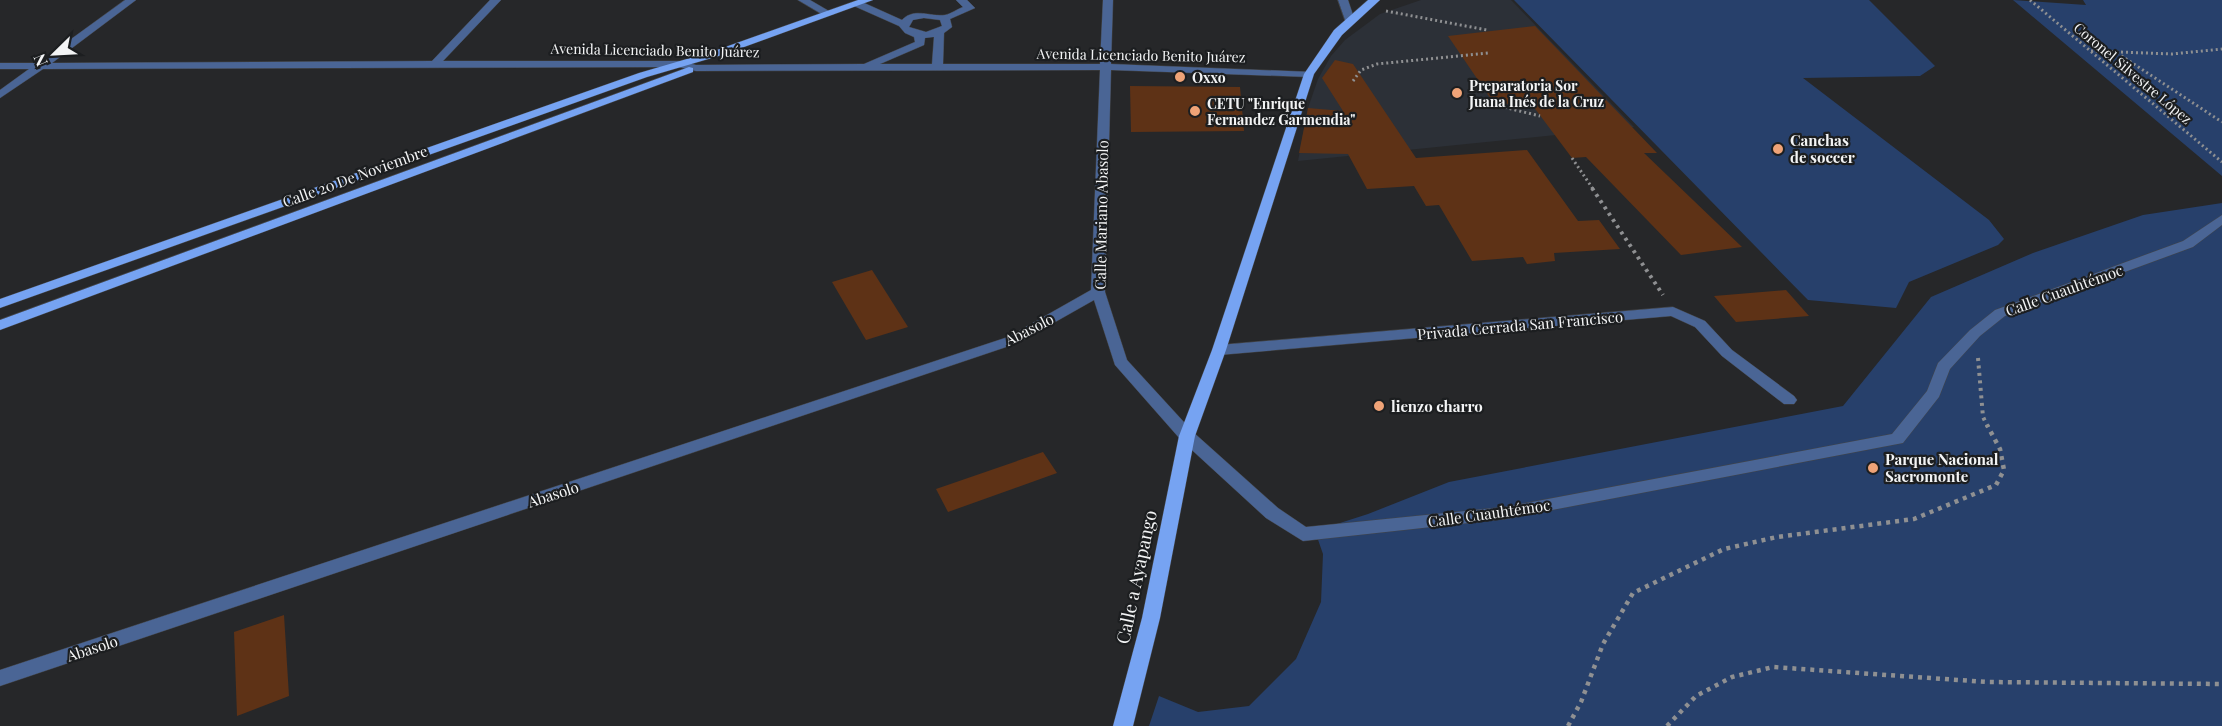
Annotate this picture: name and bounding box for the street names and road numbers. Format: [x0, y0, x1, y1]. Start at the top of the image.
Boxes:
street label: Coronel Silvestre López [2070, 18, 2196, 128]
street label: Avenida Licenciado Benito Juárez [549, 39, 760, 61]
street label: Avenida Licenciado Benito Juárez [1035, 44, 1246, 66]
street label: Calle 20 De Noviembre [280, 140, 430, 212]
street label: Calle Mariano Abasolo [1090, 140, 1112, 290]
street label: Calle Cuauhtémoc [2003, 260, 2125, 320]
street label: Privada Cerrada San Francisco [1416, 306, 1624, 344]
street label: Abasolo [1000, 308, 1057, 350]
street label: Abasolo [524, 476, 581, 512]
street label: Calle Cuauhtémoc [1427, 495, 1551, 531]
street label: Calle a Ayapango [1110, 508, 1162, 646]
street label: Abasolo [63, 630, 120, 666]

